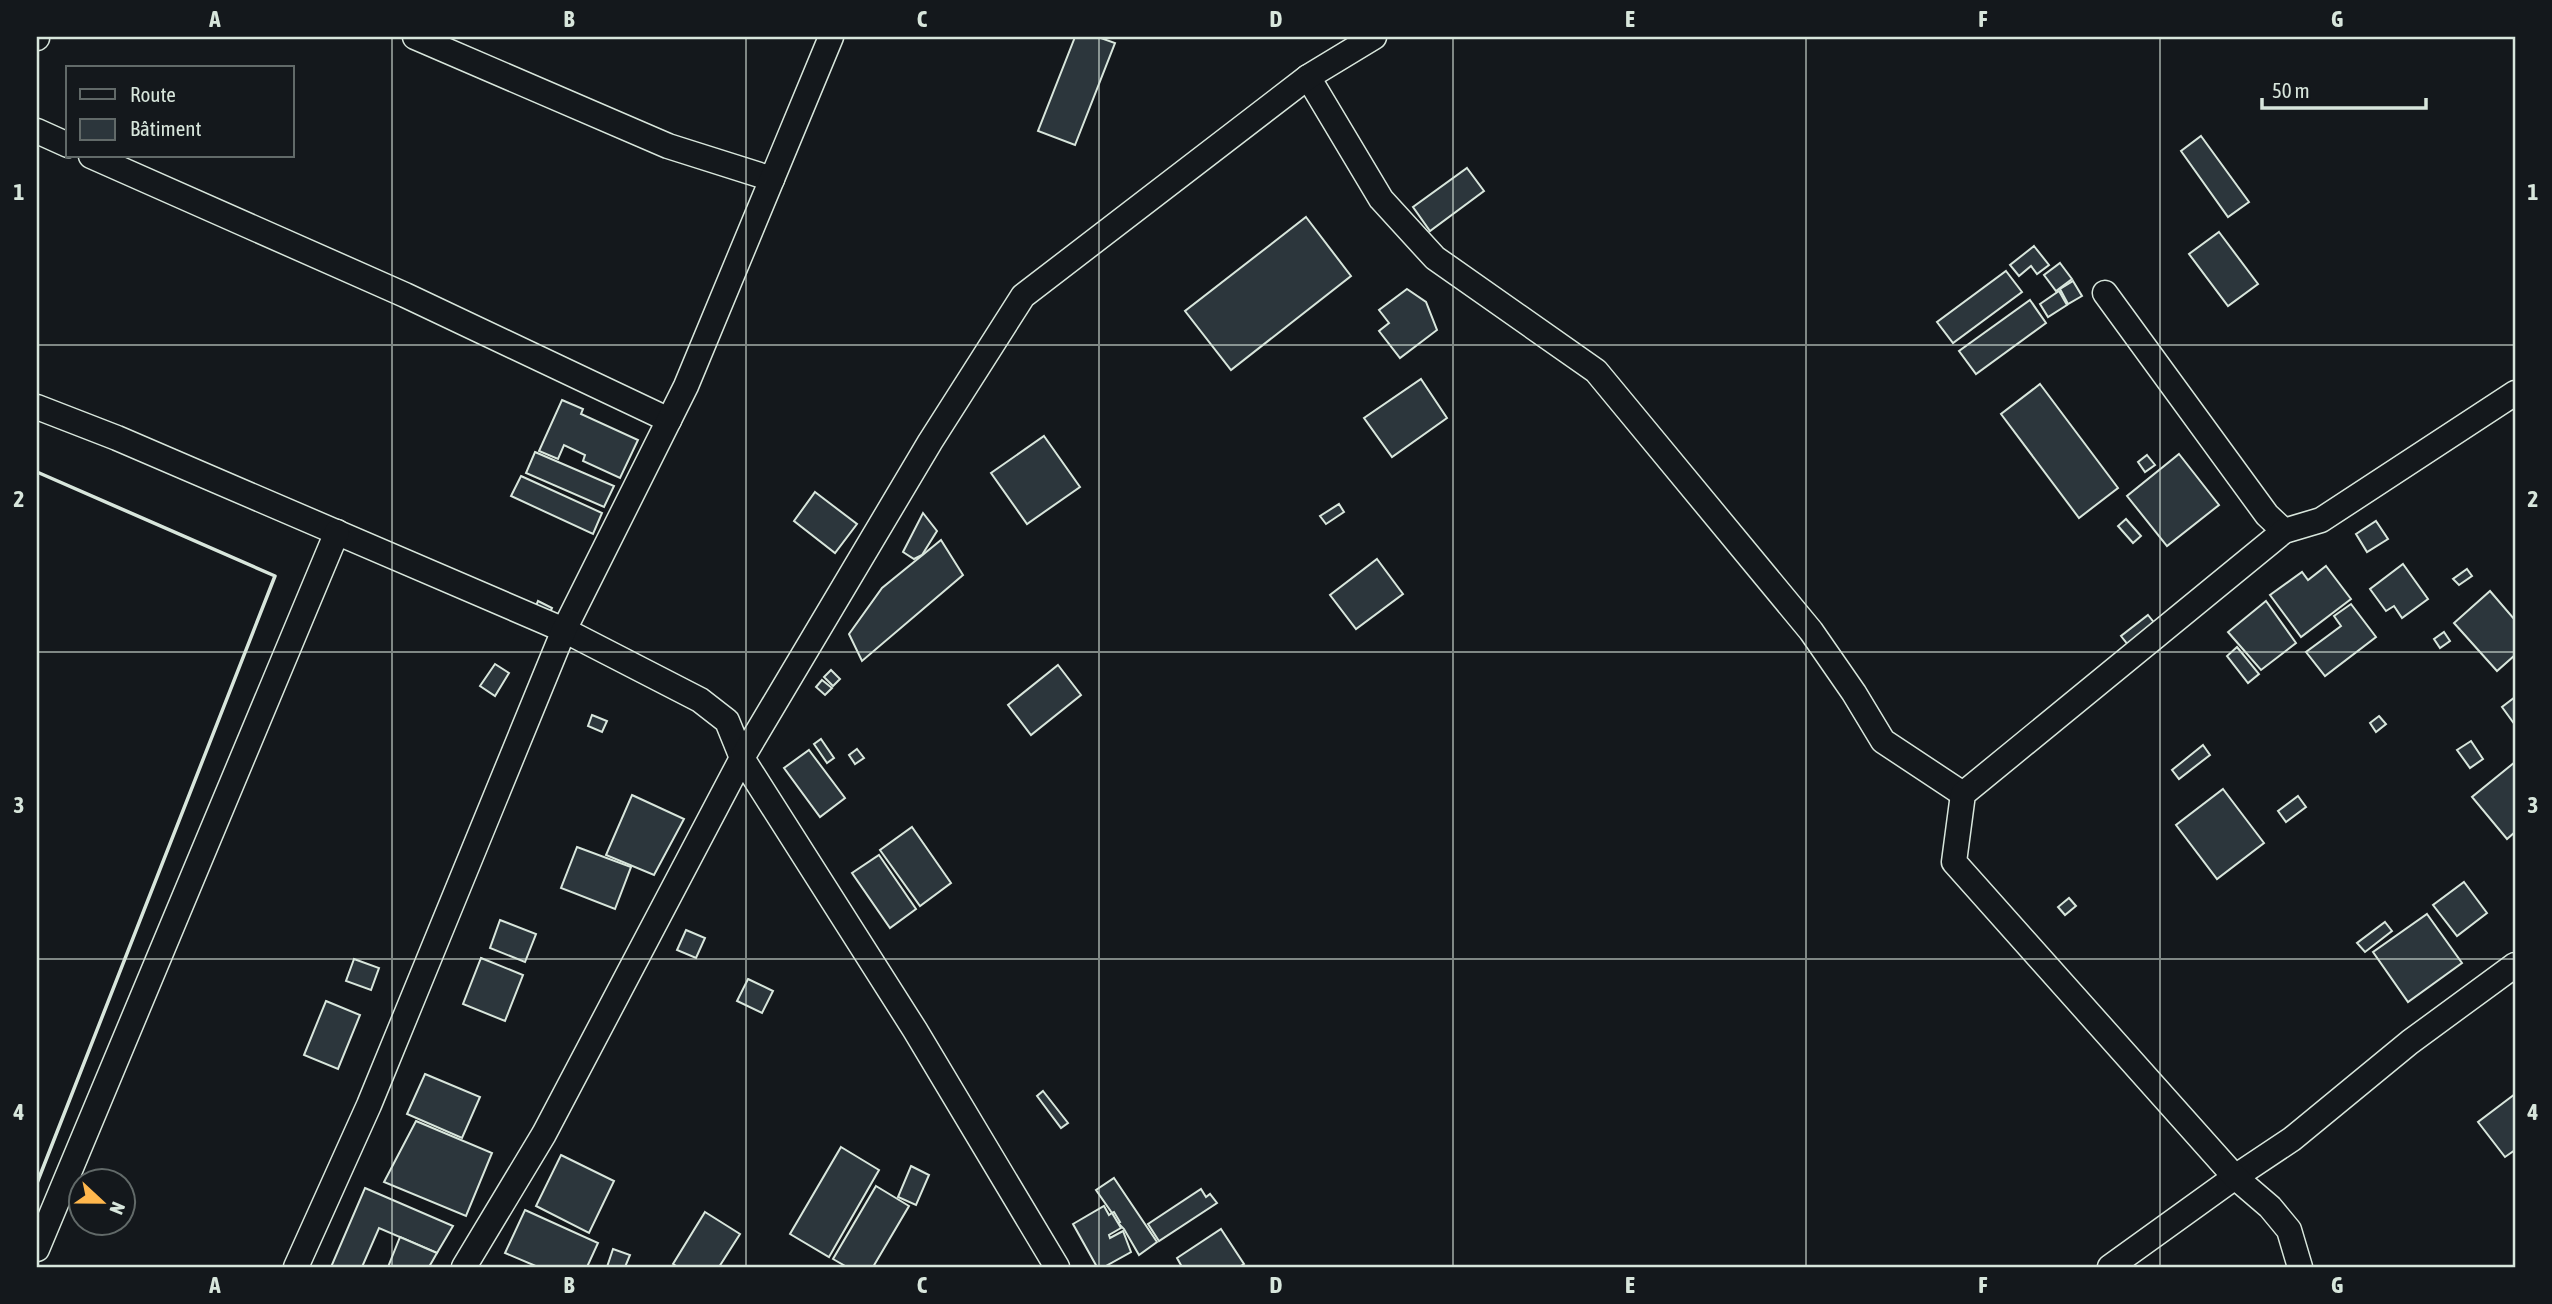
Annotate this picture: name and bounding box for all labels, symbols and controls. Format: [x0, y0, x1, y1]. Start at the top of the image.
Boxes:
text: A [208, 6, 221, 32]
text: B [564, 6, 575, 32]
text: C [917, 6, 928, 32]
text: D [1270, 6, 1283, 32]
text: E [1625, 6, 1635, 32]
text: F [1978, 6, 1988, 32]
text: G [2331, 6, 2343, 32]
legend [66, 66, 294, 158]
scale bar [2262, 66, 2426, 110]
text: 50 m [2272, 78, 2310, 102]
text: Route [130, 82, 176, 106]
text: Bâtiment [130, 116, 201, 140]
text: 1 [14, 179, 25, 205]
text: 1 [2528, 179, 2539, 205]
text: 2 [14, 486, 24, 512]
text: 2 [2528, 486, 2538, 512]
text: 3 [14, 792, 24, 818]
text: 3 [2528, 792, 2538, 818]
text: 4 [13, 1099, 25, 1125]
text: 4 [2527, 1099, 2539, 1125]
north arrow [66, 1168, 136, 1238]
text: N [105, 1199, 130, 1218]
text: A [208, 1272, 221, 1298]
text: B [564, 1272, 575, 1298]
text: C [917, 1272, 928, 1298]
text: D [1270, 1272, 1283, 1298]
text: E [1625, 1272, 1635, 1298]
text: F [1978, 1272, 1988, 1298]
text: G [2331, 1272, 2343, 1298]

